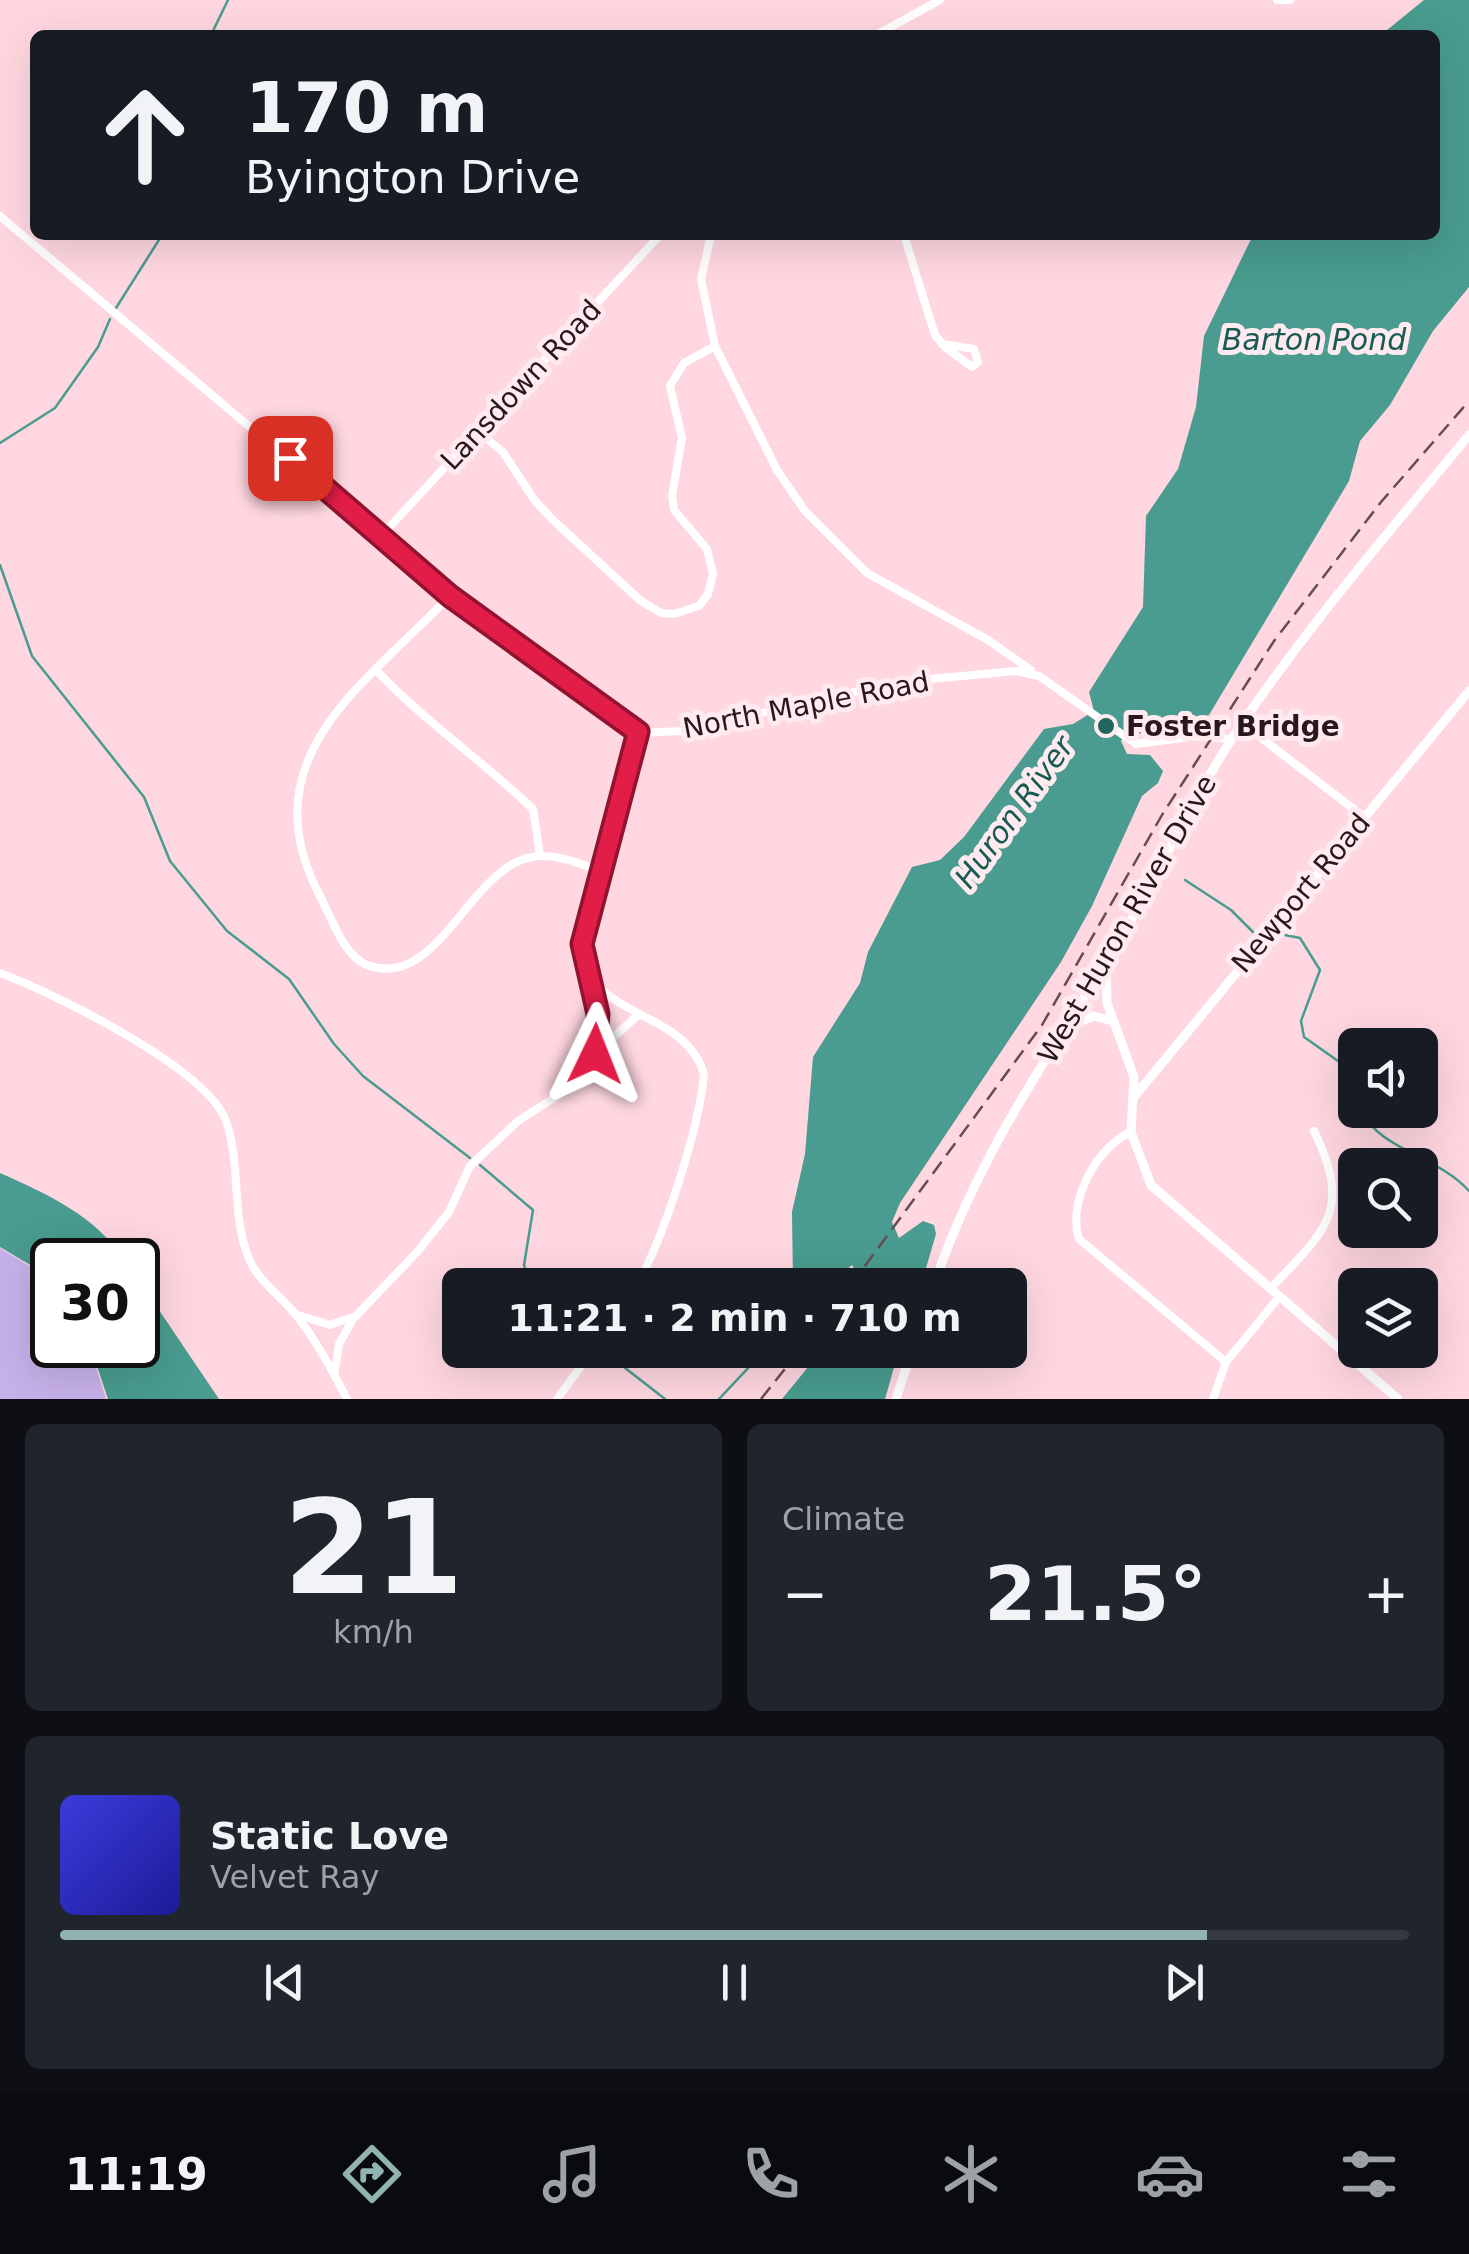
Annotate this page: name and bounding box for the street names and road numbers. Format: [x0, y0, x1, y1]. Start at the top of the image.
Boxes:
street label: Lansdown Road [434, 293, 608, 477]
street label: North Maple Road [680, 665, 932, 745]
street label: West Huron River Drive [1031, 769, 1223, 1069]
street label: Newport Road [1225, 807, 1377, 979]

